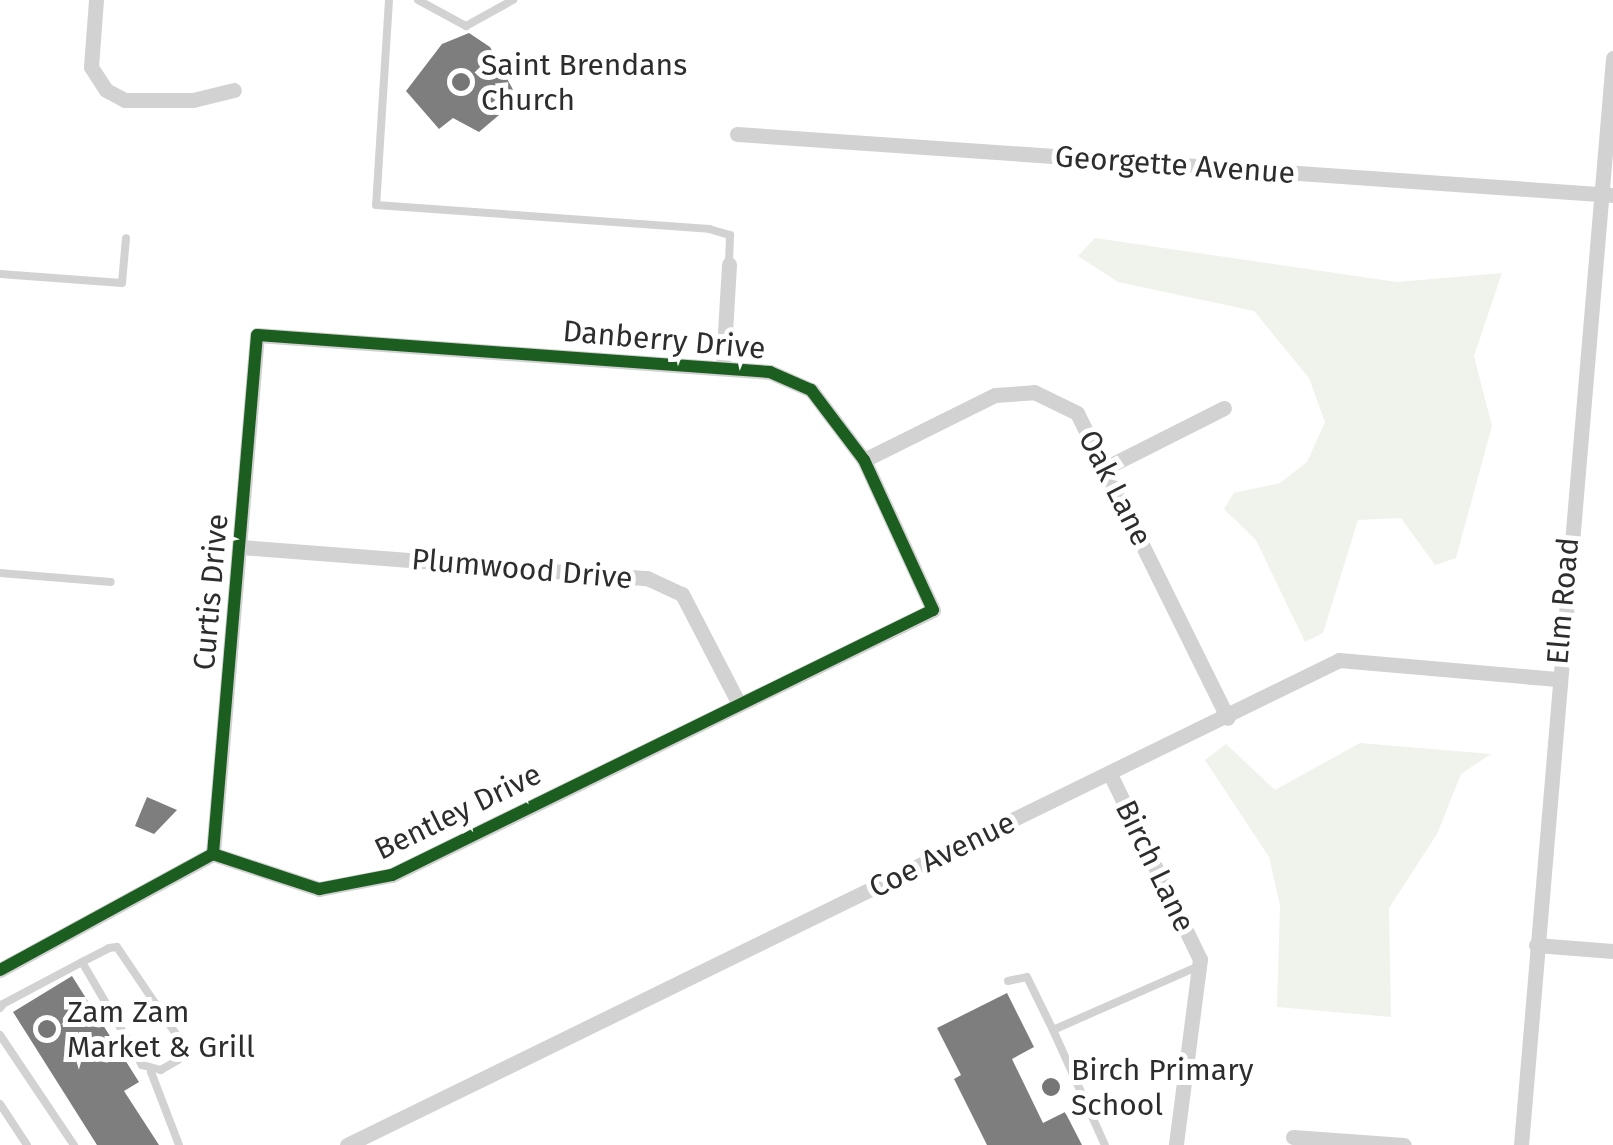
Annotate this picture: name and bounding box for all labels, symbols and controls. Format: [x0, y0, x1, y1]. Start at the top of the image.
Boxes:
place label: Saint Brendans Church [481, 47, 687, 118]
marker: Saint Brendans Church [450, 71, 472, 93]
street label: Georgette Avenue [1054, 139, 1296, 191]
street label: Danberry Drive [561, 313, 767, 367]
street label: Oak Lane [1071, 424, 1159, 552]
street label: Curtis Drive [186, 512, 236, 672]
street label: Elm Road [1540, 536, 1586, 666]
street label: Plumwood Drive [410, 541, 634, 597]
street label: Bentley Drive [369, 756, 547, 868]
street label: Birch Lane [1108, 794, 1202, 938]
street label: Coe Avenue [863, 804, 1021, 906]
place label: Zam Zam Market & Grill [67, 994, 255, 1064]
marker: Zam Zam Market & Grill [36, 1018, 58, 1040]
place label: Birch Primary School [1071, 1052, 1253, 1122]
marker: Birch Primary School [1040, 1076, 1062, 1098]

